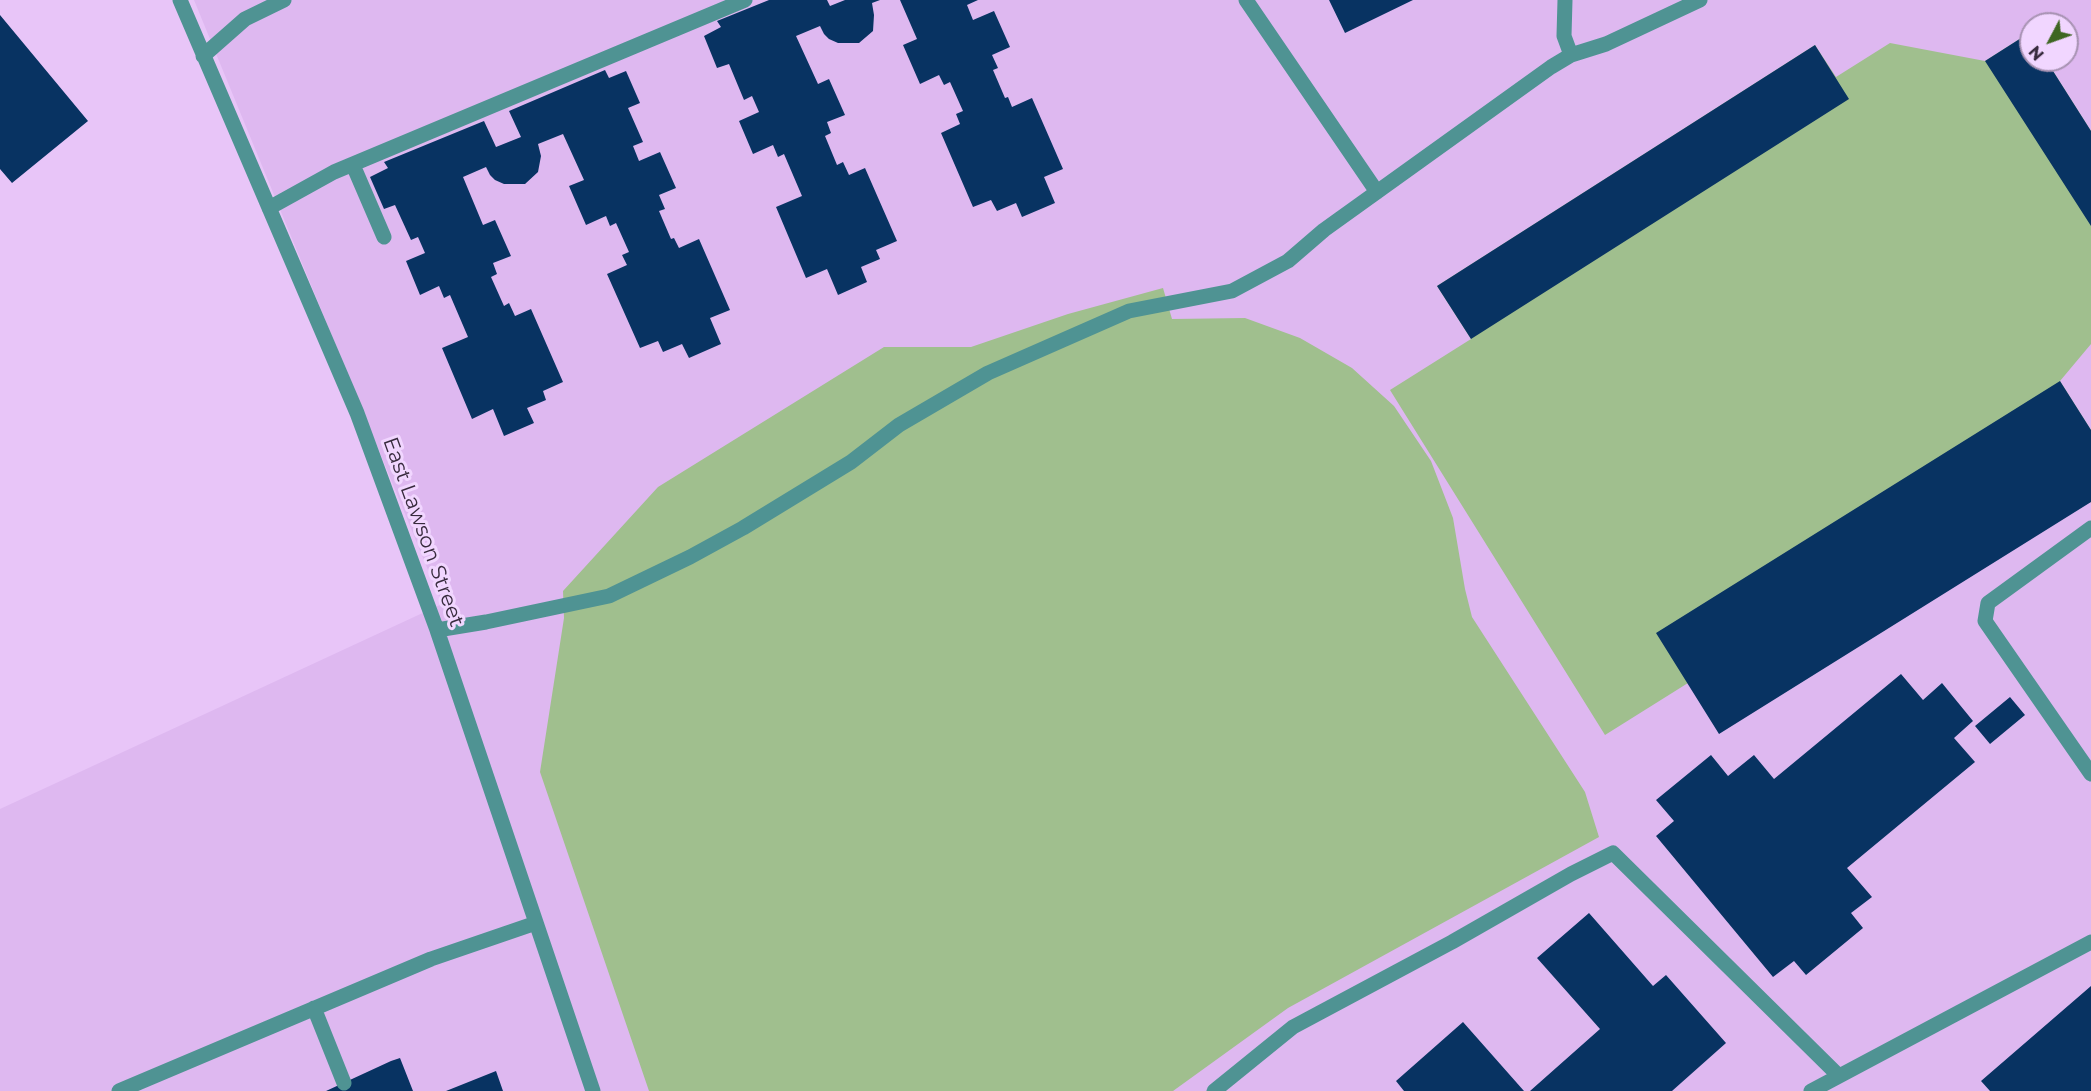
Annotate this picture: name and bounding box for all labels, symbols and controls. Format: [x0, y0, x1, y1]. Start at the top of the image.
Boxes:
north arrow [2019, 12, 2079, 72]
text: N [2025, 42, 2048, 64]
street label: East Lawson Street [377, 434, 469, 630]

